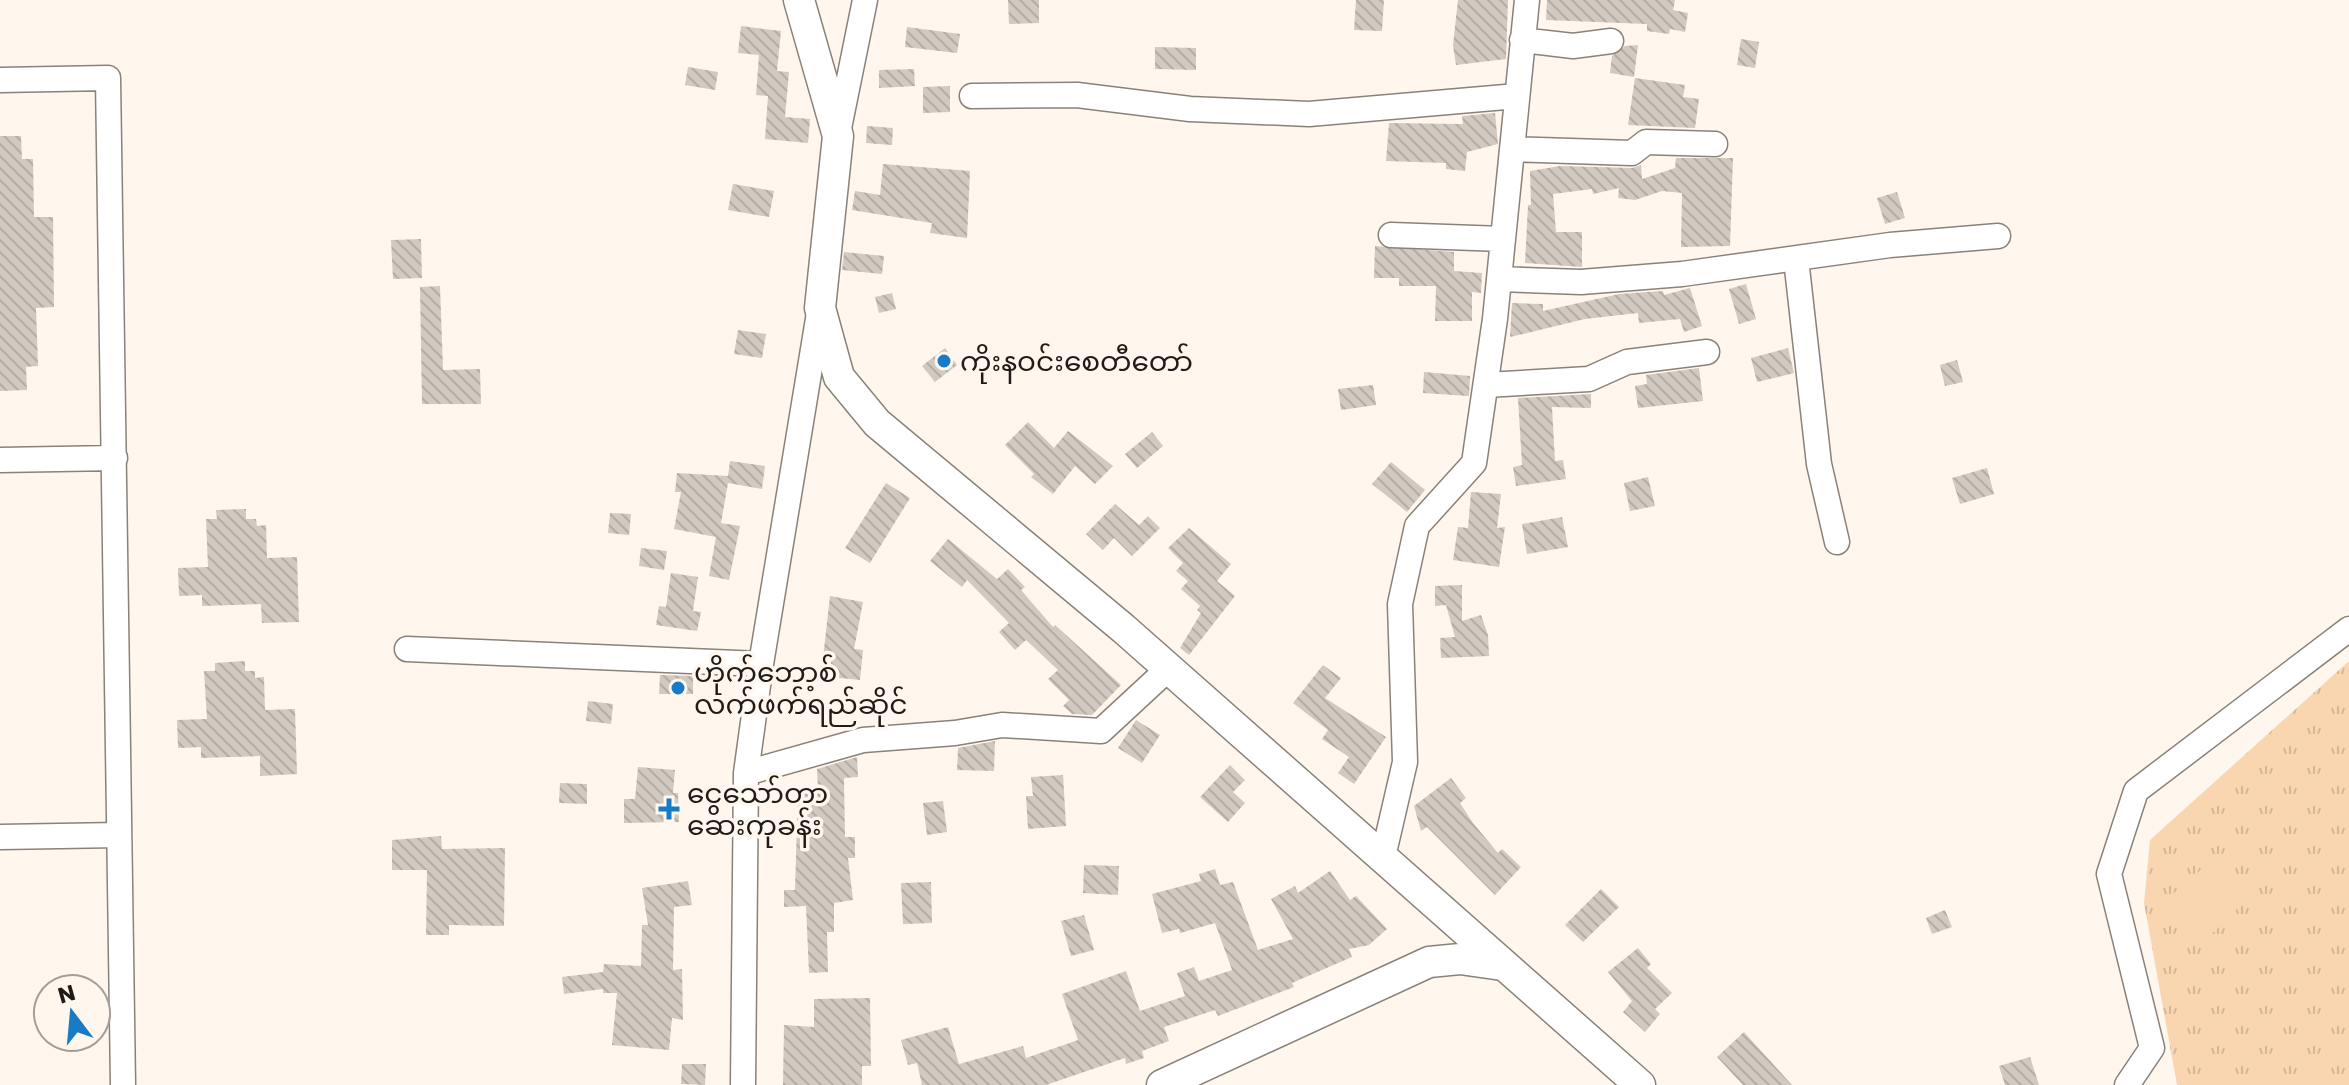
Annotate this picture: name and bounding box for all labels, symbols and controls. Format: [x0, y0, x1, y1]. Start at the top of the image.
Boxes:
place label: ကိုးနဝင်းစေတီတော် [960, 342, 1193, 384]
marker: ကိုးနဝင်းစေတီတော် [935, 352, 953, 370]
place label: ဟိုက်ဘော့စ် လက်ဖက်ရည်ဆိုင် [694, 653, 907, 727]
marker: ဟိုက်ဘော့စ် လက်ဖက်ရည်ဆိုင် [669, 679, 687, 697]
place label: ငွေသော်တာ ဆေးကုခန်း [687, 774, 828, 848]
marker: ငွေသော်တာ ဆေးကုခန်း [658, 798, 680, 820]
north arrow [32, 973, 112, 1053]
text: N [54, 977, 79, 1011]

